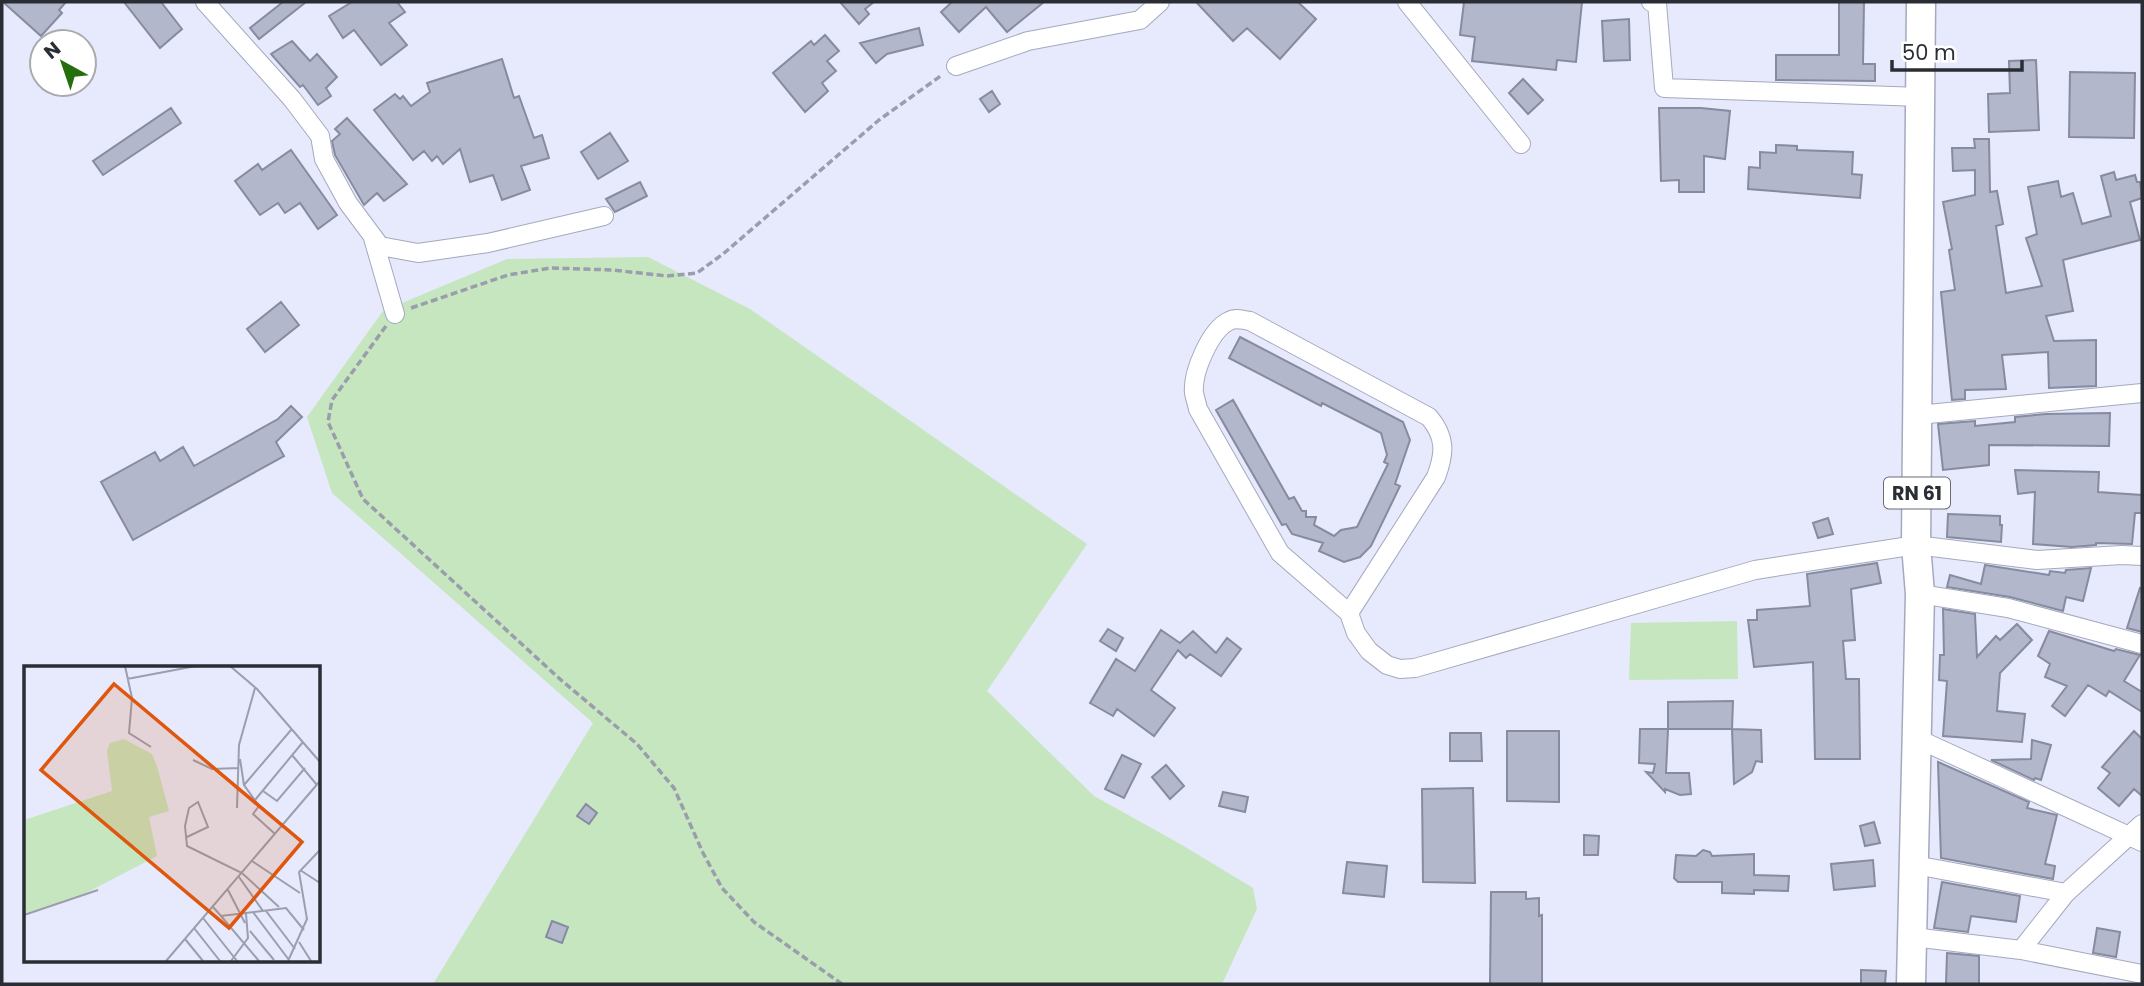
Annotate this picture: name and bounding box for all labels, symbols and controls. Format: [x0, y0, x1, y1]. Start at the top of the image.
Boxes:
north arrow [28, 28, 98, 98]
scale bar [1892, 28, 2022, 72]
text: N [38, 35, 67, 65]
text: 50 m [1902, 38, 1956, 67]
road number: RN 61 [1884, 478, 1950, 508]
inset map [24, 666, 320, 962]

